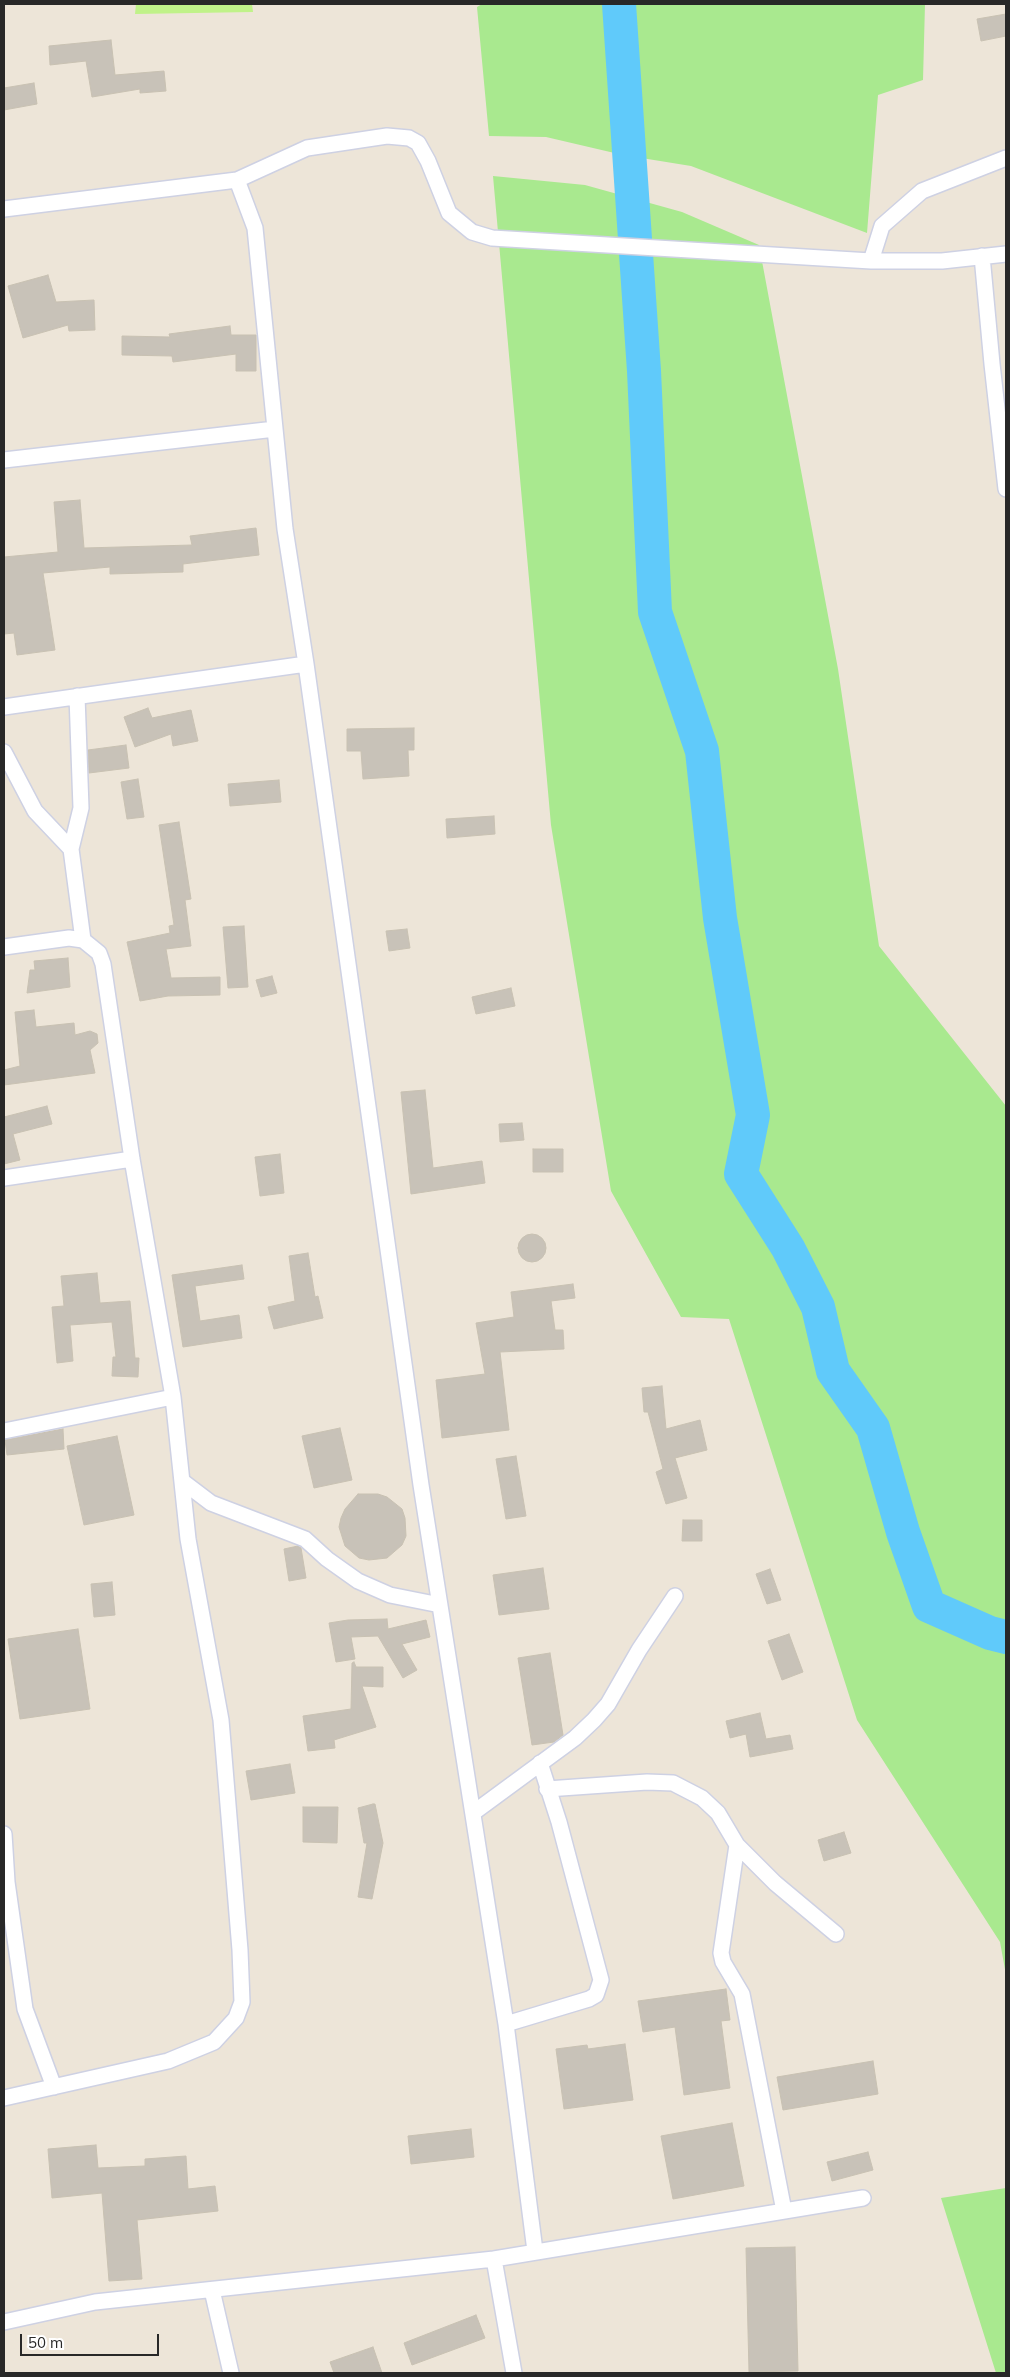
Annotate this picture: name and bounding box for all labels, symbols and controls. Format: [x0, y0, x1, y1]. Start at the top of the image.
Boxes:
scale bar [22, 2324, 161, 2356]
text: 50 m [28, 2333, 63, 2352]

